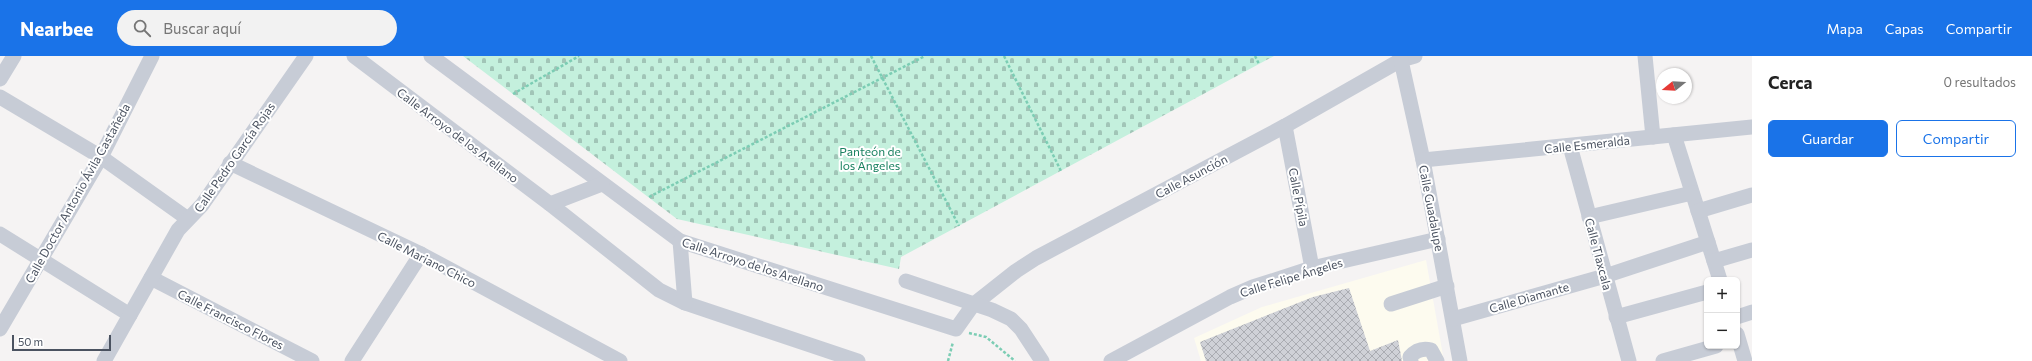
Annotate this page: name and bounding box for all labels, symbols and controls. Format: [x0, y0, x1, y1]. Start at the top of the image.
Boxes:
search box [117, 10, 397, 46]
text: Nearbee [20, 17, 93, 40]
icon: search [131, 17, 153, 39]
text: Buscar aquí [163, 19, 241, 37]
text: Mapa [1827, 20, 1863, 37]
text: Capas [1885, 20, 1924, 37]
text: Compartir [1946, 20, 2012, 37]
north arrow [1656, 68, 1692, 104]
text: Cerca [1768, 72, 1813, 93]
text: 0 resultados [1944, 74, 2016, 90]
street label: Calle Arroyo de los Arellano [395, 85, 521, 185]
street label: Calle Pedro García Rojas [191, 99, 277, 215]
street label: Calle Doctor Antonio Ávila Castañeda [22, 101, 132, 285]
button: Guardar [1768, 120, 1888, 157]
button: Compartir [1896, 120, 2016, 157]
street label: Calle Esmeralda [1544, 133, 1630, 155]
park label: Panteón de los Ángeles [839, 144, 901, 172]
street label: Calle Asunción [1153, 151, 1229, 201]
street label: Calle Guadalupe [1417, 164, 1447, 252]
street label: Calle Pípila [1286, 167, 1312, 227]
street label: Calle Tlaxcala [1583, 217, 1615, 291]
street label: Calle Mariano Chico [375, 228, 479, 290]
street label: Calle Arroyo de los Arellano [680, 234, 826, 294]
street label: Calle Felipe Ángeles [1238, 255, 1344, 299]
map controls [1704, 277, 1740, 349]
button: + [1704, 277, 1740, 313]
street label: Calle Diamante [1488, 279, 1570, 315]
street label: Calle Francisco Flores [176, 286, 286, 352]
button: − [1704, 313, 1740, 349]
scale bar [12, 333, 111, 352]
text: 50 m [18, 335, 43, 348]

